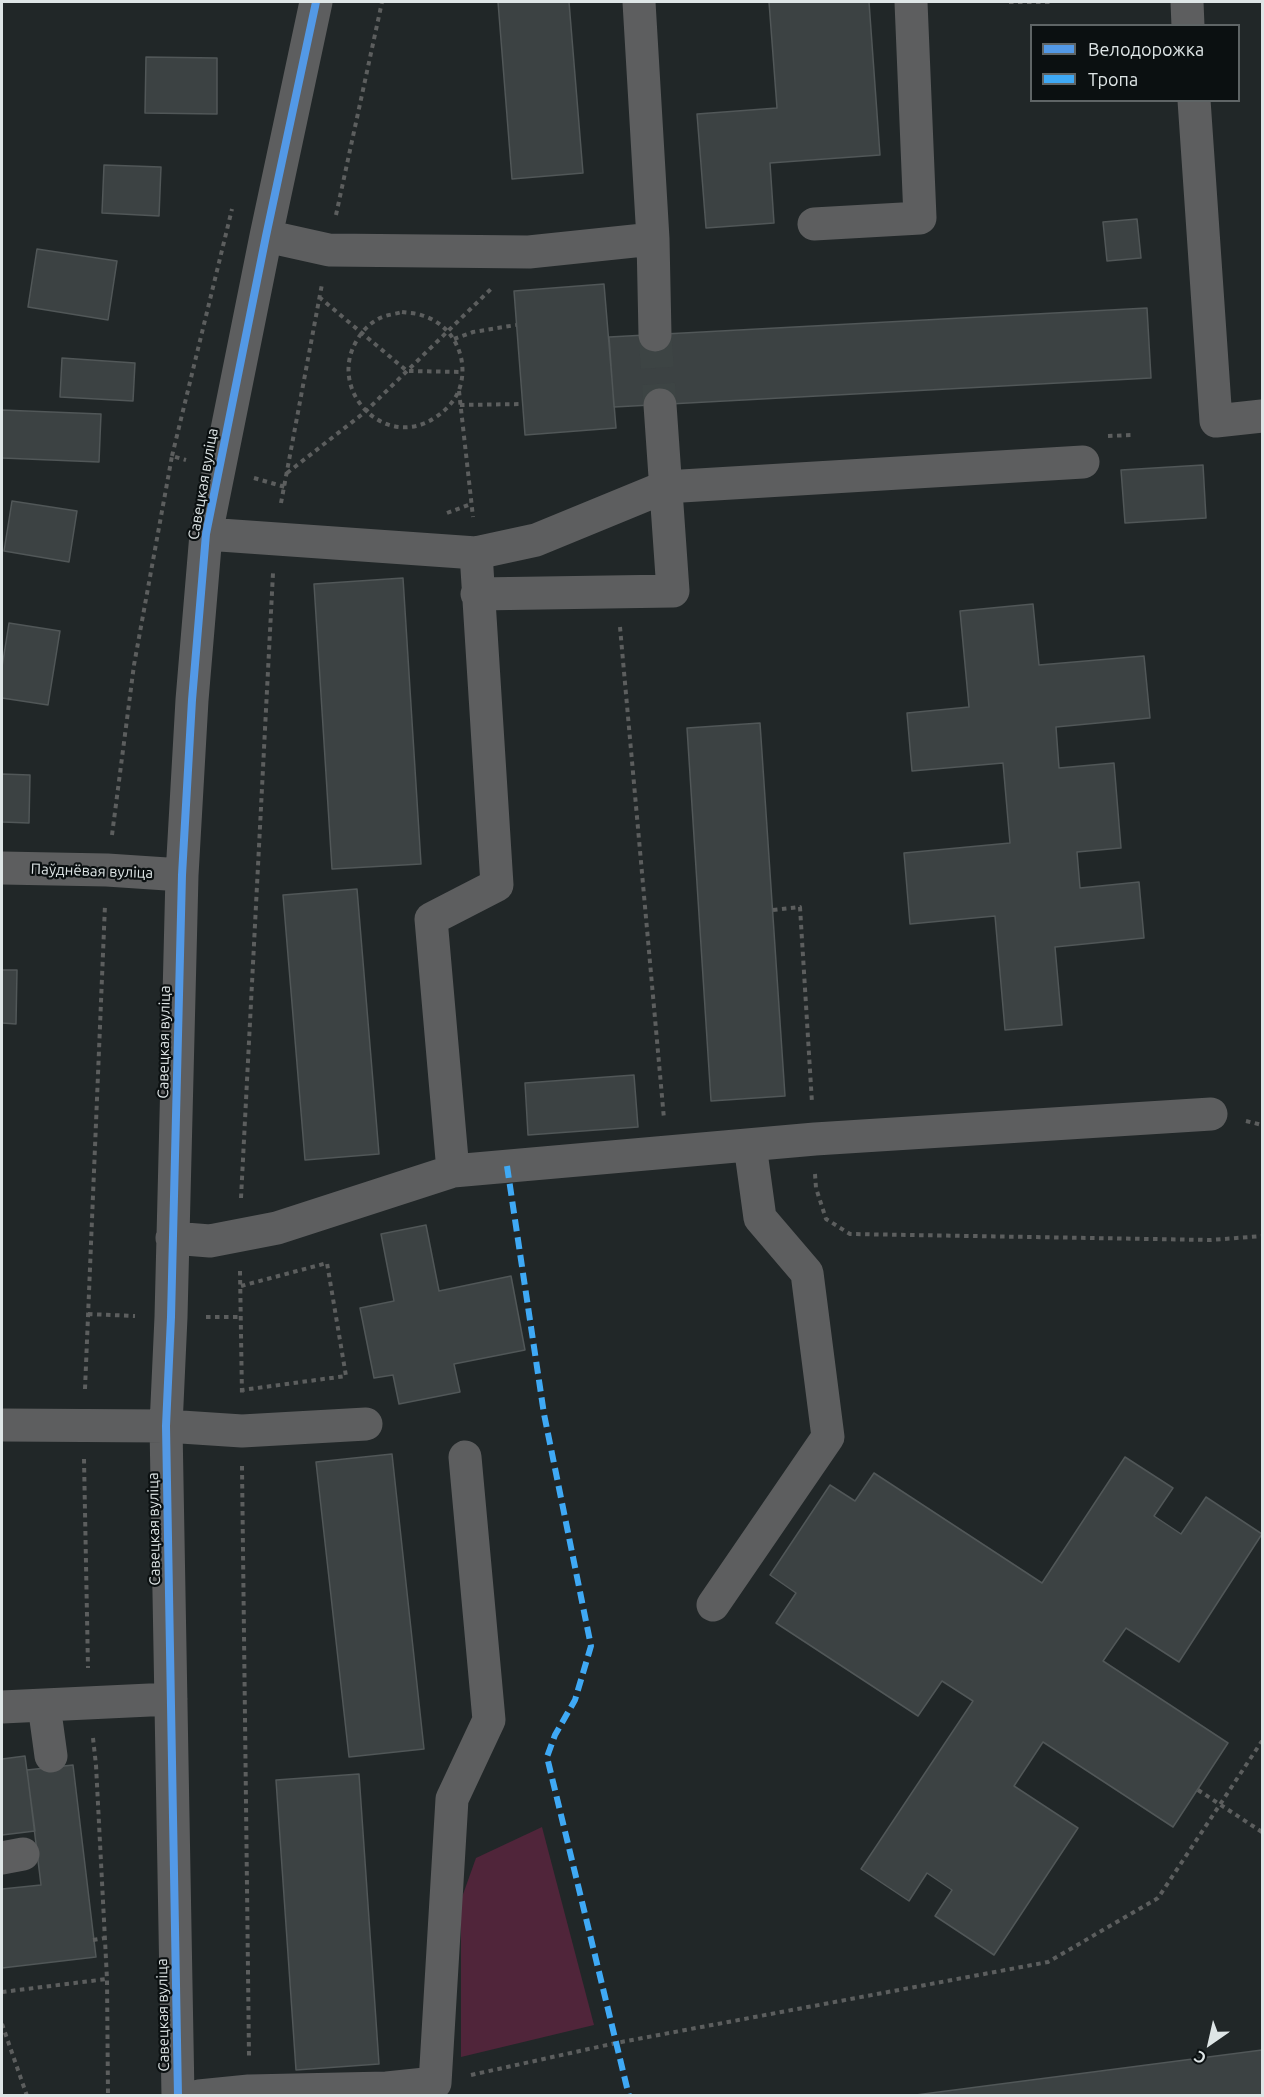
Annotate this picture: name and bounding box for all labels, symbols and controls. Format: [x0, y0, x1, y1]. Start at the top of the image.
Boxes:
legend [1030, 24, 1240, 102]
text: Велодорожка [1088, 39, 1204, 59]
text: Тропа [1088, 69, 1138, 89]
street label: Савецкая вуліца [184, 427, 222, 541]
street label: Паўднёвая вуліца [30, 860, 154, 882]
street label: Савецкая вуліца [154, 985, 174, 1099]
street label: Савецкая вуліца [144, 1472, 164, 1586]
street label: Савецкая вуліца [153, 1958, 173, 2072]
north arrow [1180, 2013, 1240, 2073]
text: С [1191, 2048, 1209, 2068]

